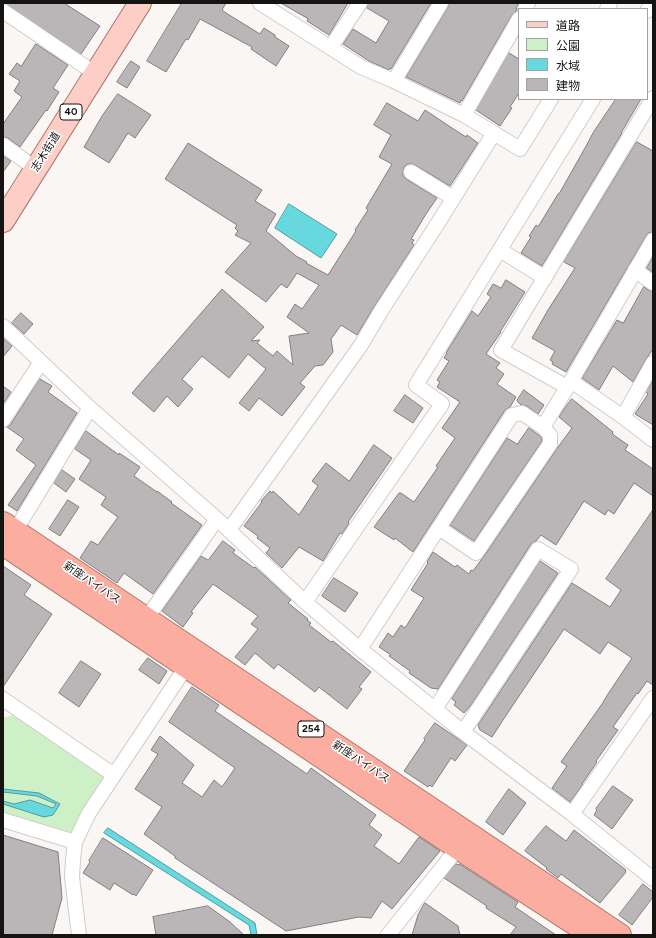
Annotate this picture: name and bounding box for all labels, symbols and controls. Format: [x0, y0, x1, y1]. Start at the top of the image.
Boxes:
legend [518, 8, 648, 100]
text: 道路 [556, 19, 580, 33]
text: 公園 [556, 39, 580, 53]
text: 水域 [556, 59, 580, 73]
text: 建物 [556, 79, 580, 93]
road number: 40 [60, 104, 82, 120]
street label: 志木街道 [29, 130, 63, 174]
street label: 新座バイパス [61, 559, 123, 607]
road number: 254 [298, 721, 324, 737]
street label: 新座バイパス [330, 738, 392, 786]

